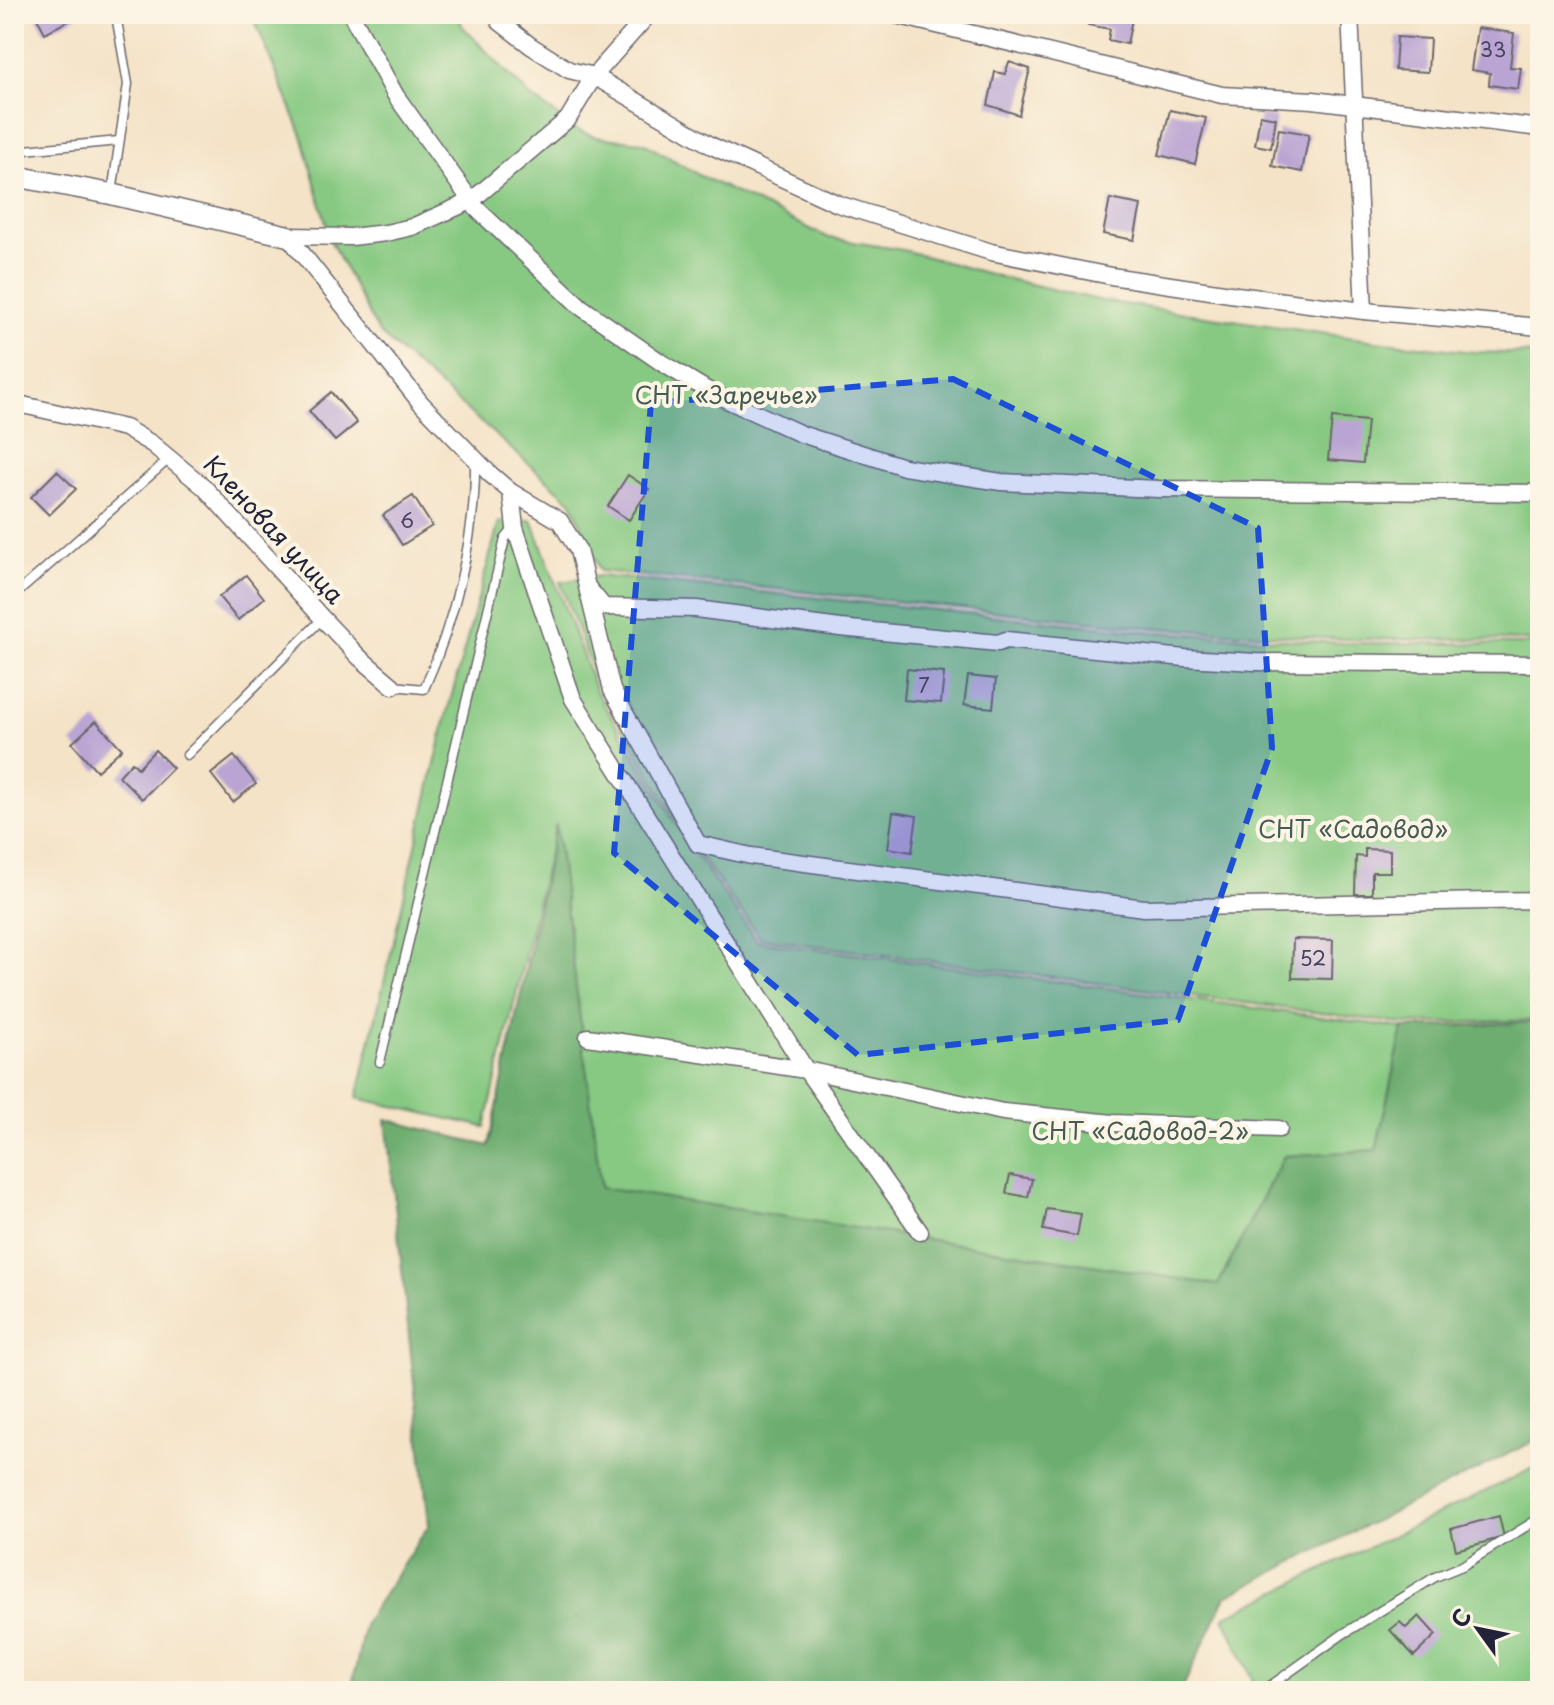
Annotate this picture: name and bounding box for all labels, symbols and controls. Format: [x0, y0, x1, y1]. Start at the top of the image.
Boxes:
house number: 33 [1480, 34, 1506, 64]
park label: СНТ «Заречье» [634, 376, 818, 412]
street label: Кленовая улица [196, 446, 353, 611]
house number: 6 [400, 505, 414, 535]
house number: 7 [918, 670, 930, 700]
park label: СНТ «Садовод» [1258, 810, 1448, 846]
house number: 52 [1300, 943, 1326, 973]
park label: СНТ «Садовод-2» [1031, 1112, 1249, 1148]
north arrow [1438, 1589, 1518, 1669]
text: С [1442, 1601, 1478, 1633]

